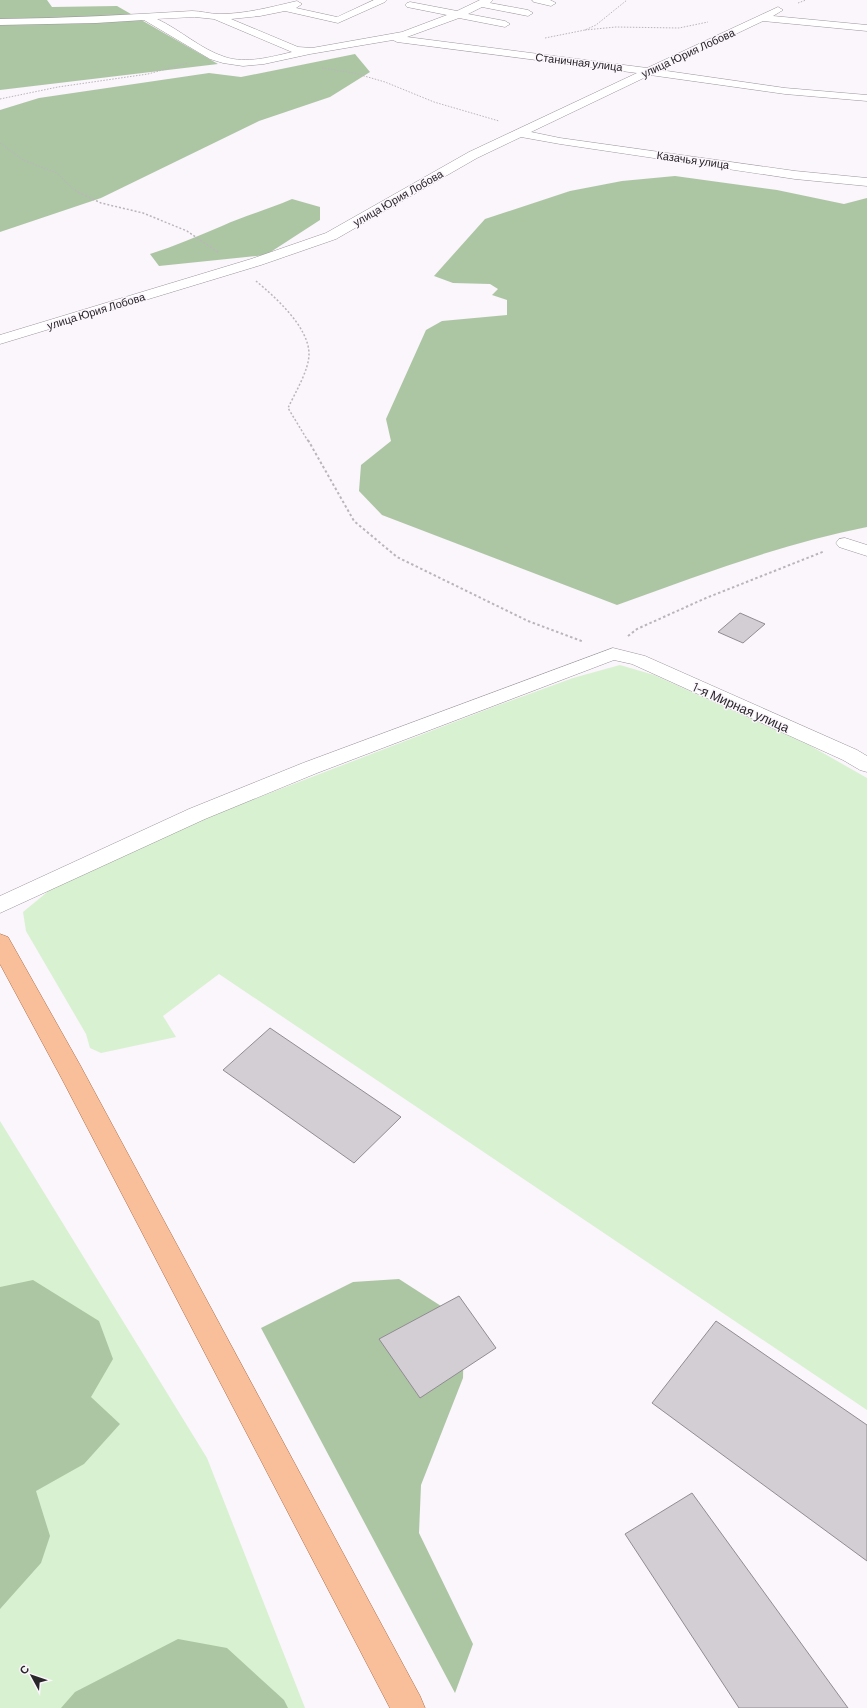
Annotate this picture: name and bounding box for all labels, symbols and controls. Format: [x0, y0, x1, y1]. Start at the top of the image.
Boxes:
street label: улица Юрия Лобова [639, 25, 737, 80]
street label: Станичная улица [535, 50, 624, 73]
street label: Казачья улица [656, 148, 731, 171]
street label: улица Юрия Лобова [351, 166, 446, 229]
street label: улица Юрия Лобова [45, 289, 147, 332]
street label: 1-я Мирная улица [690, 678, 793, 736]
north arrow [12, 1656, 52, 1696]
text: С [16, 1662, 32, 1676]

